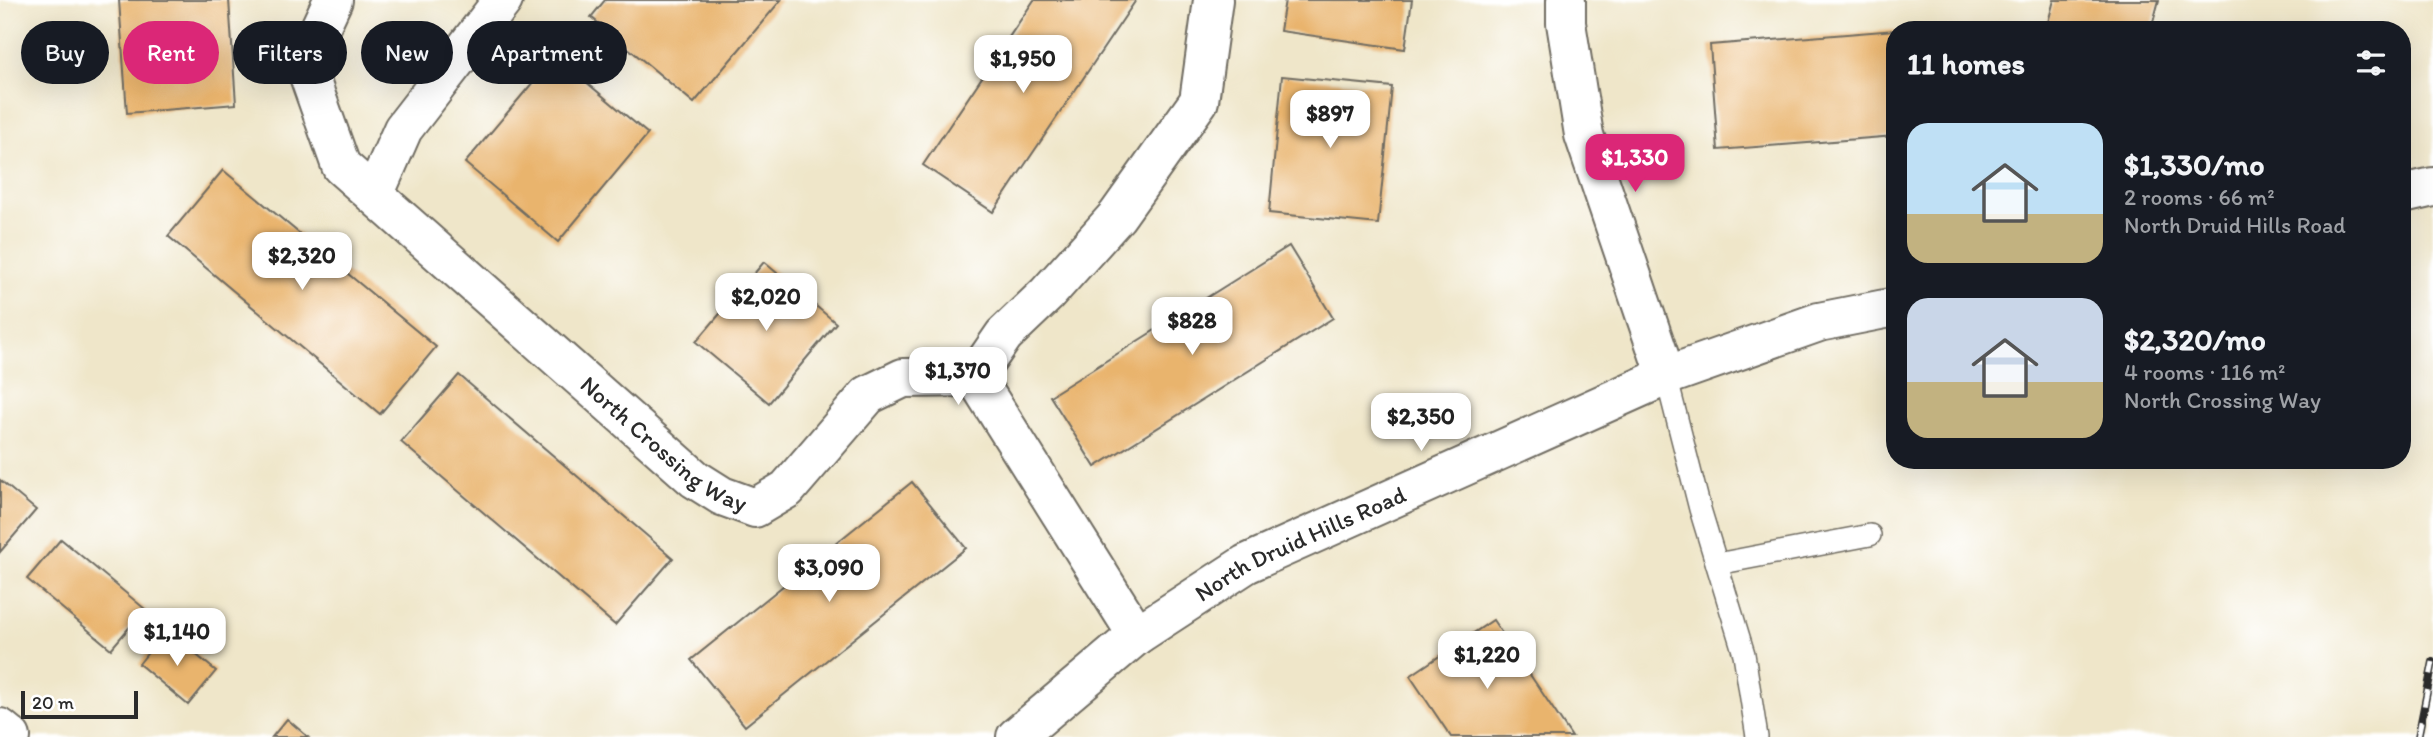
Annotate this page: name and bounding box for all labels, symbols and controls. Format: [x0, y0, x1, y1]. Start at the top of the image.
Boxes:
chip: Buy [21, 21, 109, 84]
chip: Rent [123, 21, 219, 84]
chip: Filters [233, 21, 347, 84]
chip: New [361, 21, 453, 84]
chip: Apartment [467, 21, 627, 84]
pin: $1,950 [966, 36, 1080, 95]
text: $1,950 [990, 44, 1056, 72]
icon: filters [2352, 44, 2390, 82]
text: 11 homes [1907, 45, 2025, 82]
pin: $897 [1289, 90, 1371, 150]
text: $897 [1306, 99, 1354, 127]
pin: $1,330 [1578, 134, 1692, 194]
text: $1,330 [1601, 143, 1669, 171]
text: $1,330/mo [2124, 146, 2265, 183]
icon: home [1963, 151, 2047, 235]
text: 2 rooms · 66 m² [2124, 183, 2275, 211]
text: North Druid Hills Road [2124, 211, 2346, 239]
pin: $2,320 [245, 232, 359, 292]
text: $2,320 [268, 241, 336, 269]
pin: $2,020 [709, 274, 823, 333]
text: $2,020 [731, 282, 801, 310]
pin: $828 [1151, 298, 1233, 357]
text: $828 [1168, 306, 1216, 334]
text: $2,320/mo [2124, 321, 2266, 358]
icon: home [1963, 326, 2047, 410]
pin: $1,370 [901, 348, 1015, 407]
text: $1,370 [925, 356, 991, 384]
text: 4 rooms · 116 m² [2124, 358, 2286, 386]
street label: North Crossing Way [575, 370, 752, 518]
text: North Crossing Way [2124, 386, 2321, 414]
pin: $2,350 [1364, 393, 1478, 453]
text: $2,350 [1387, 402, 1455, 430]
street label: North Druid Hills Road [1189, 479, 1410, 607]
pin: $3,090 [772, 544, 886, 604]
text: $3,090 [794, 553, 864, 581]
pin: $1,140 [120, 608, 234, 668]
text: $1,140 [144, 617, 210, 645]
pin: $1,220 [1430, 632, 1544, 691]
text: $1,220 [1454, 640, 1520, 668]
scale bar [21, 688, 138, 720]
text: 20 m [32, 691, 74, 714]

